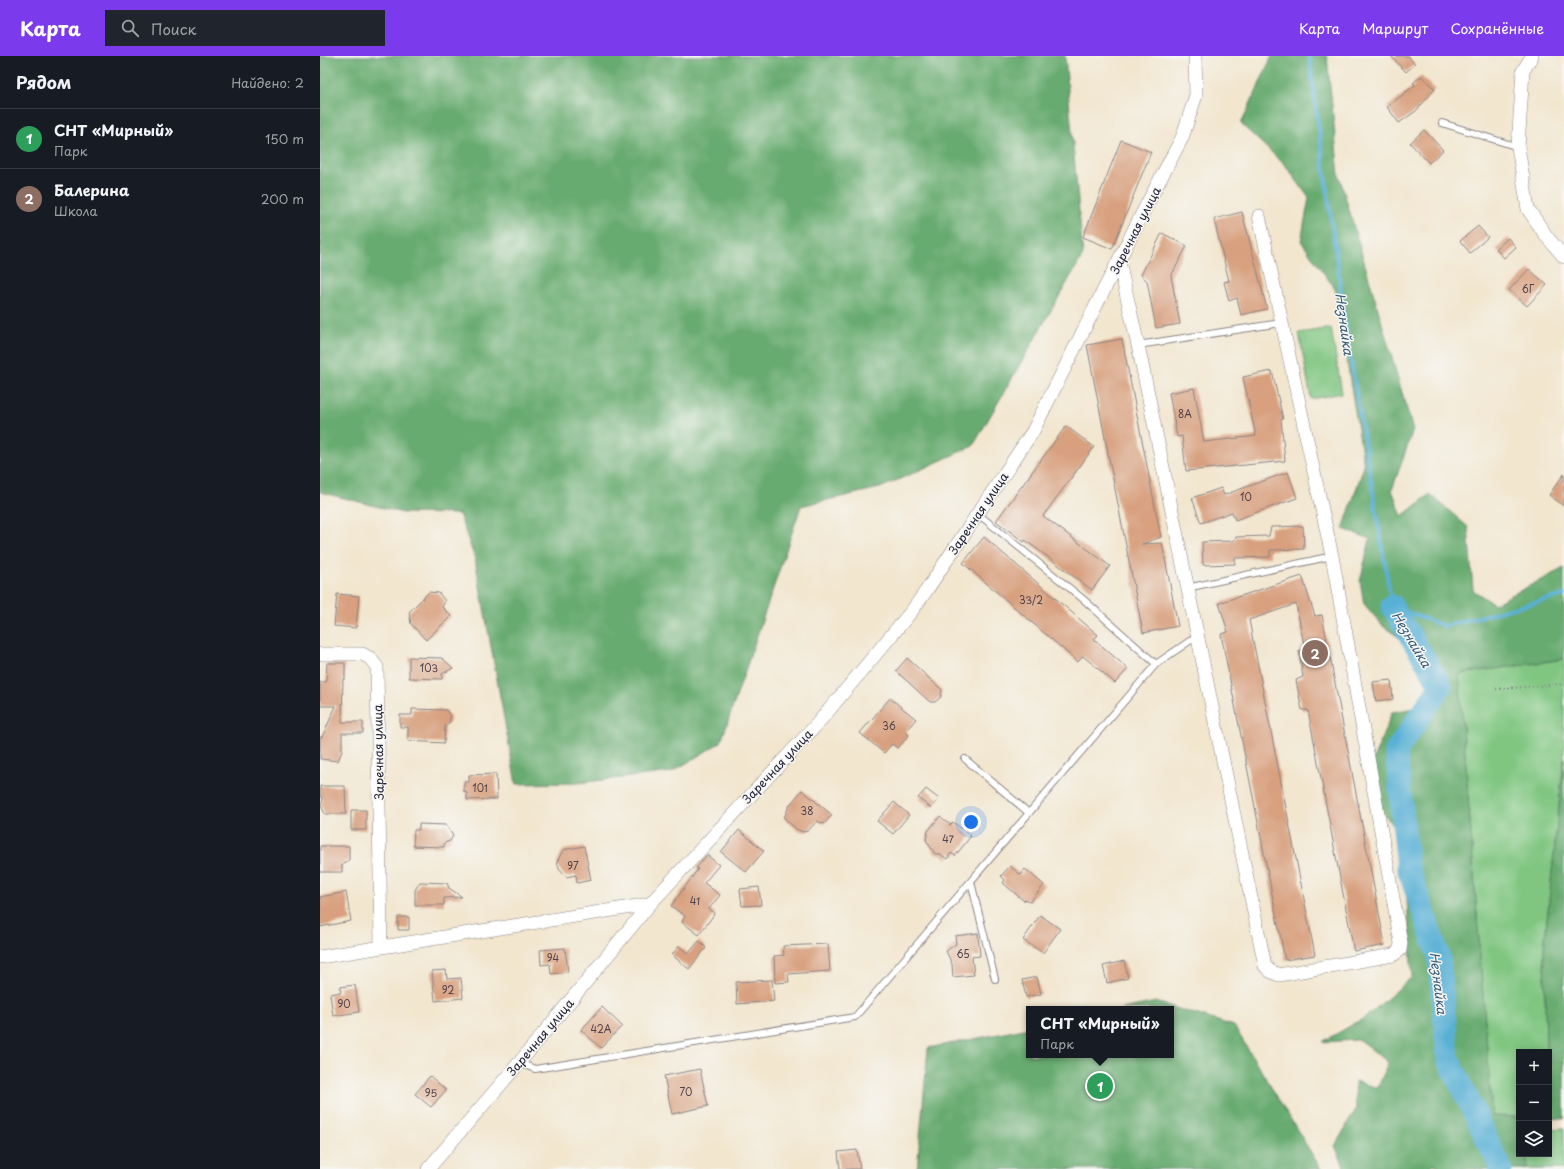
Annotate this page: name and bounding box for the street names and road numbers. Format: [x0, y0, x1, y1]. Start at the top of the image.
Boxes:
street label: Заречная улица [1105, 183, 1165, 277]
street label: Заречная улица [944, 468, 1012, 558]
street label: Заречная улица [368, 704, 388, 800]
street label: Заречная улица [738, 725, 817, 807]
street label: Заречная улица [502, 994, 578, 1079]

